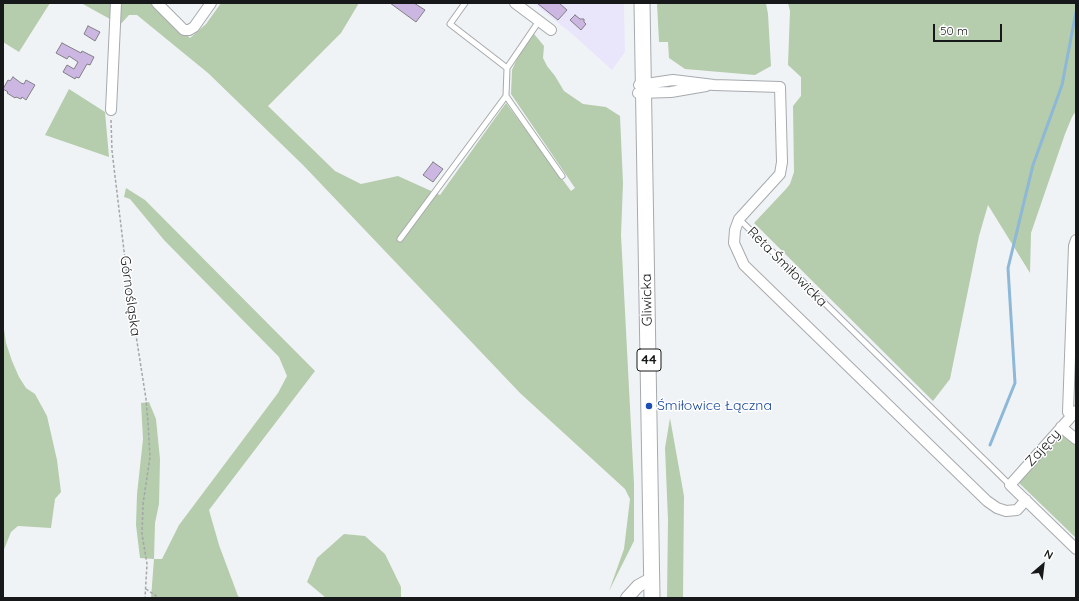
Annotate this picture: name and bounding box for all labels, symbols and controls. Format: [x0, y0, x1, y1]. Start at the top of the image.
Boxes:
scale bar [935, 16, 1004, 42]
text: 50 m [940, 23, 968, 38]
street label: Reta Śmiłowicka [743, 223, 831, 311]
street label: Górnośląska [116, 255, 144, 337]
street label: Gliwicka [638, 274, 656, 326]
road number: 44 [637, 349, 661, 371]
place label: Śmiłowice Łączna [657, 398, 772, 414]
marker: Śmiłowice Łączna [644, 401, 654, 411]
street label: Zajęcy [1022, 426, 1064, 470]
north arrow [1023, 545, 1063, 585]
text: N [1042, 546, 1055, 562]

